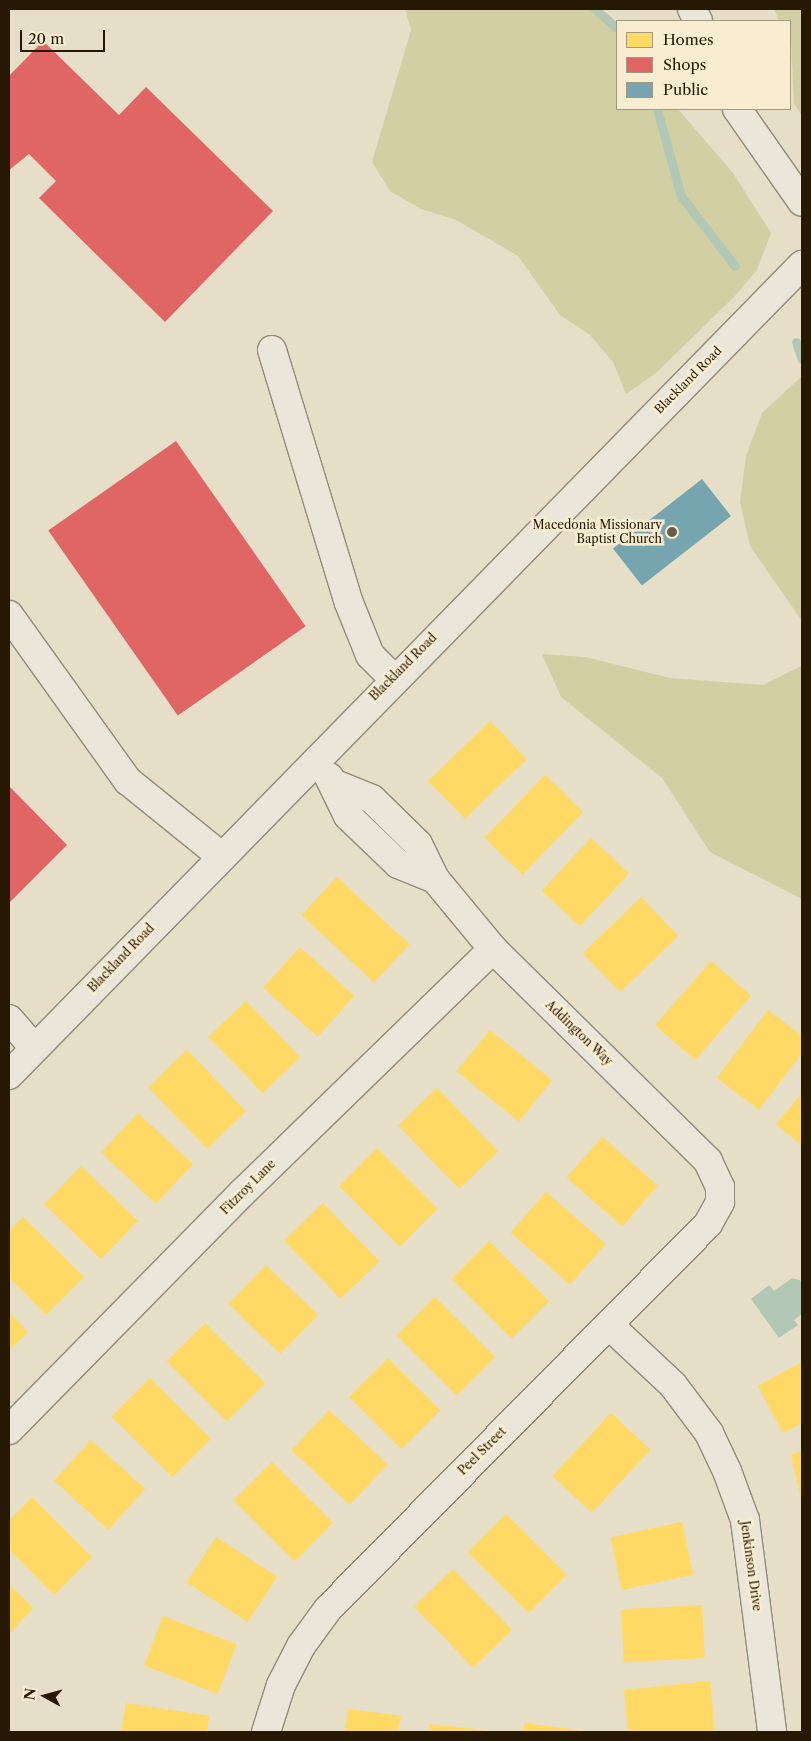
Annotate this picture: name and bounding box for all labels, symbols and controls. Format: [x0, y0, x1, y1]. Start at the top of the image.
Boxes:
scale bar [22, 20, 108, 52]
legend [616, 20, 791, 110]
text: 20 m [28, 29, 64, 48]
text: Homes [663, 30, 714, 49]
text: Shops [663, 55, 706, 74]
text: Public [663, 80, 708, 99]
street label: Blackland Road [651, 343, 725, 417]
place label: Macedonia Missionary Baptist Church [532, 518, 662, 546]
marker: Macedonia Missionary Baptist Church [666, 526, 678, 538]
street label: Blackland Road [366, 630, 440, 704]
street label: Blackland Road [85, 921, 157, 995]
street label: Addington Way [542, 997, 616, 1069]
street label: Fitzroy Lane [217, 1156, 279, 1218]
street label: Peel Street [455, 1424, 509, 1478]
street label: Jenkinson Drive [738, 1520, 764, 1612]
north arrow [20, 1671, 70, 1721]
text: N [20, 1687, 40, 1701]

